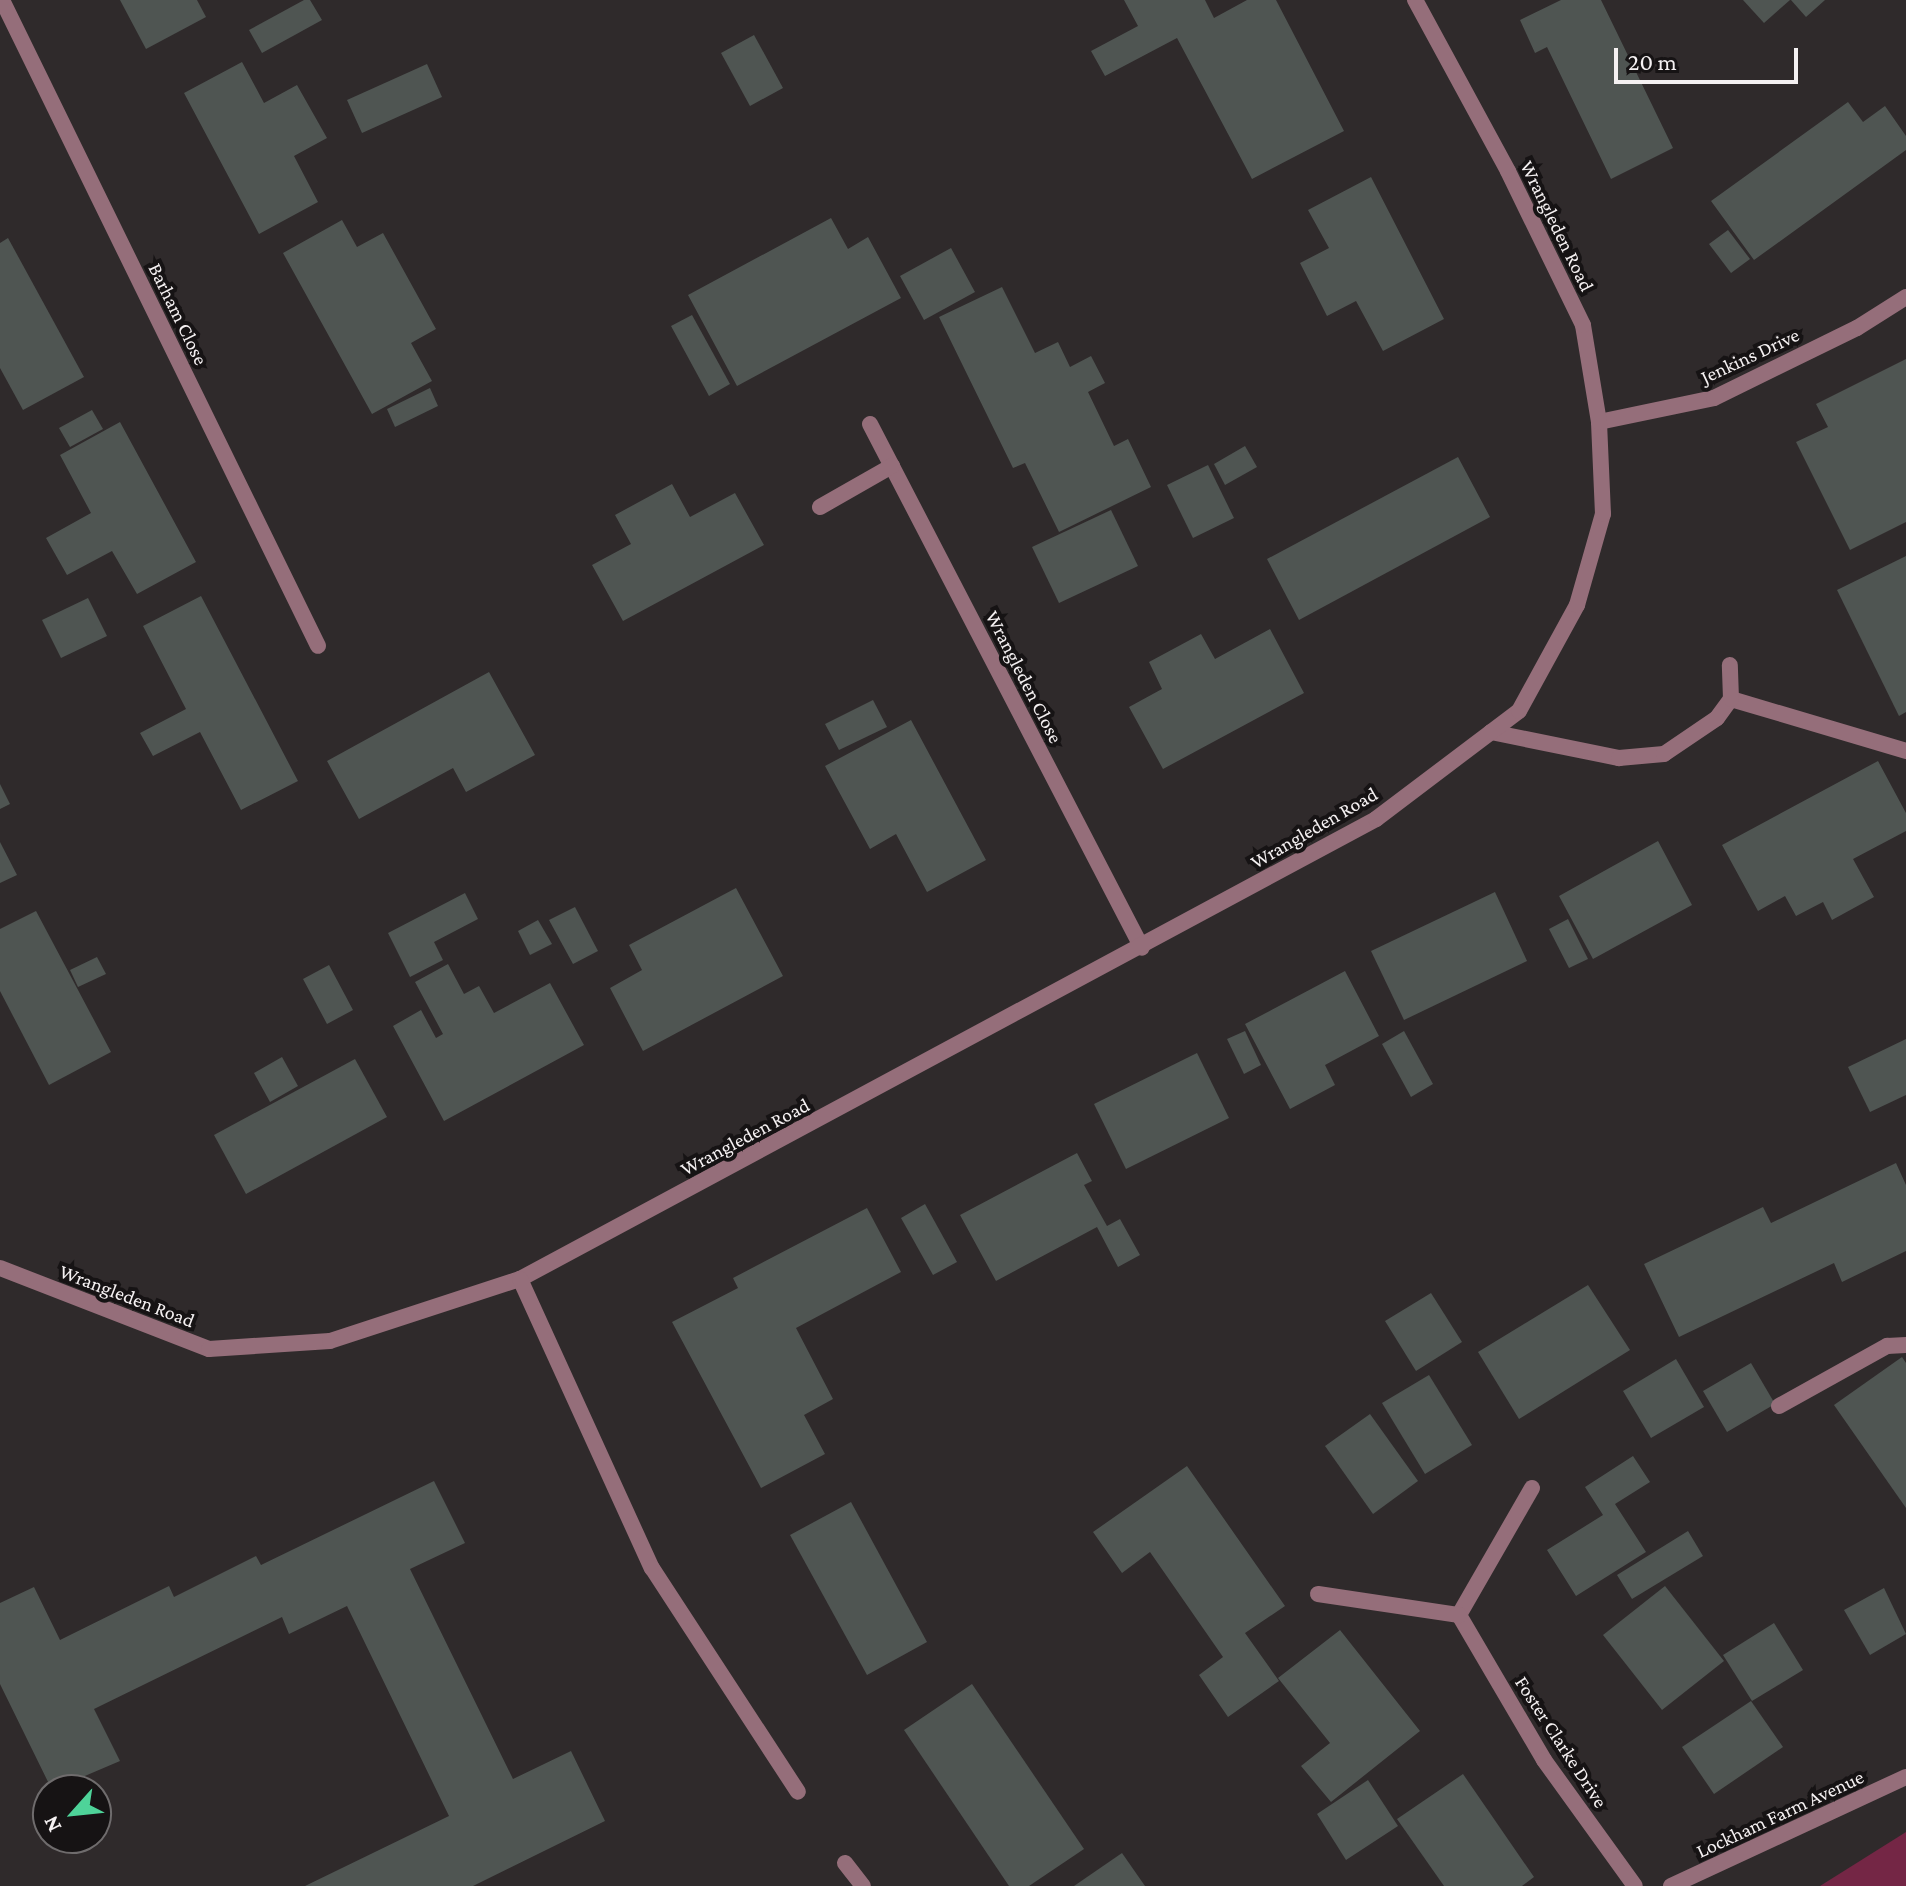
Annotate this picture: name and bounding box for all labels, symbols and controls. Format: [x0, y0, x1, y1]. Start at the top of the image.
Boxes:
scale bar [1618, 32, 1802, 82]
text: 20 m [1628, 48, 1677, 75]
street label: Wrangleden Road [1515, 157, 1599, 295]
street label: Barham Close [143, 259, 213, 369]
street label: Jenkins Drive [1697, 323, 1803, 389]
street label: Wrangleden Close [980, 607, 1068, 747]
street label: Wrangleden Road [1246, 782, 1382, 874]
street label: Wrangleden Road [676, 1093, 814, 1181]
street label: Wrangleden Road [56, 1259, 198, 1333]
street label: Foster Clarke Drive [1510, 1672, 1612, 1812]
street label: Lockham Farm Avenue [1692, 1765, 1868, 1863]
north arrow [32, 1774, 112, 1854]
text: N [37, 1812, 66, 1837]

